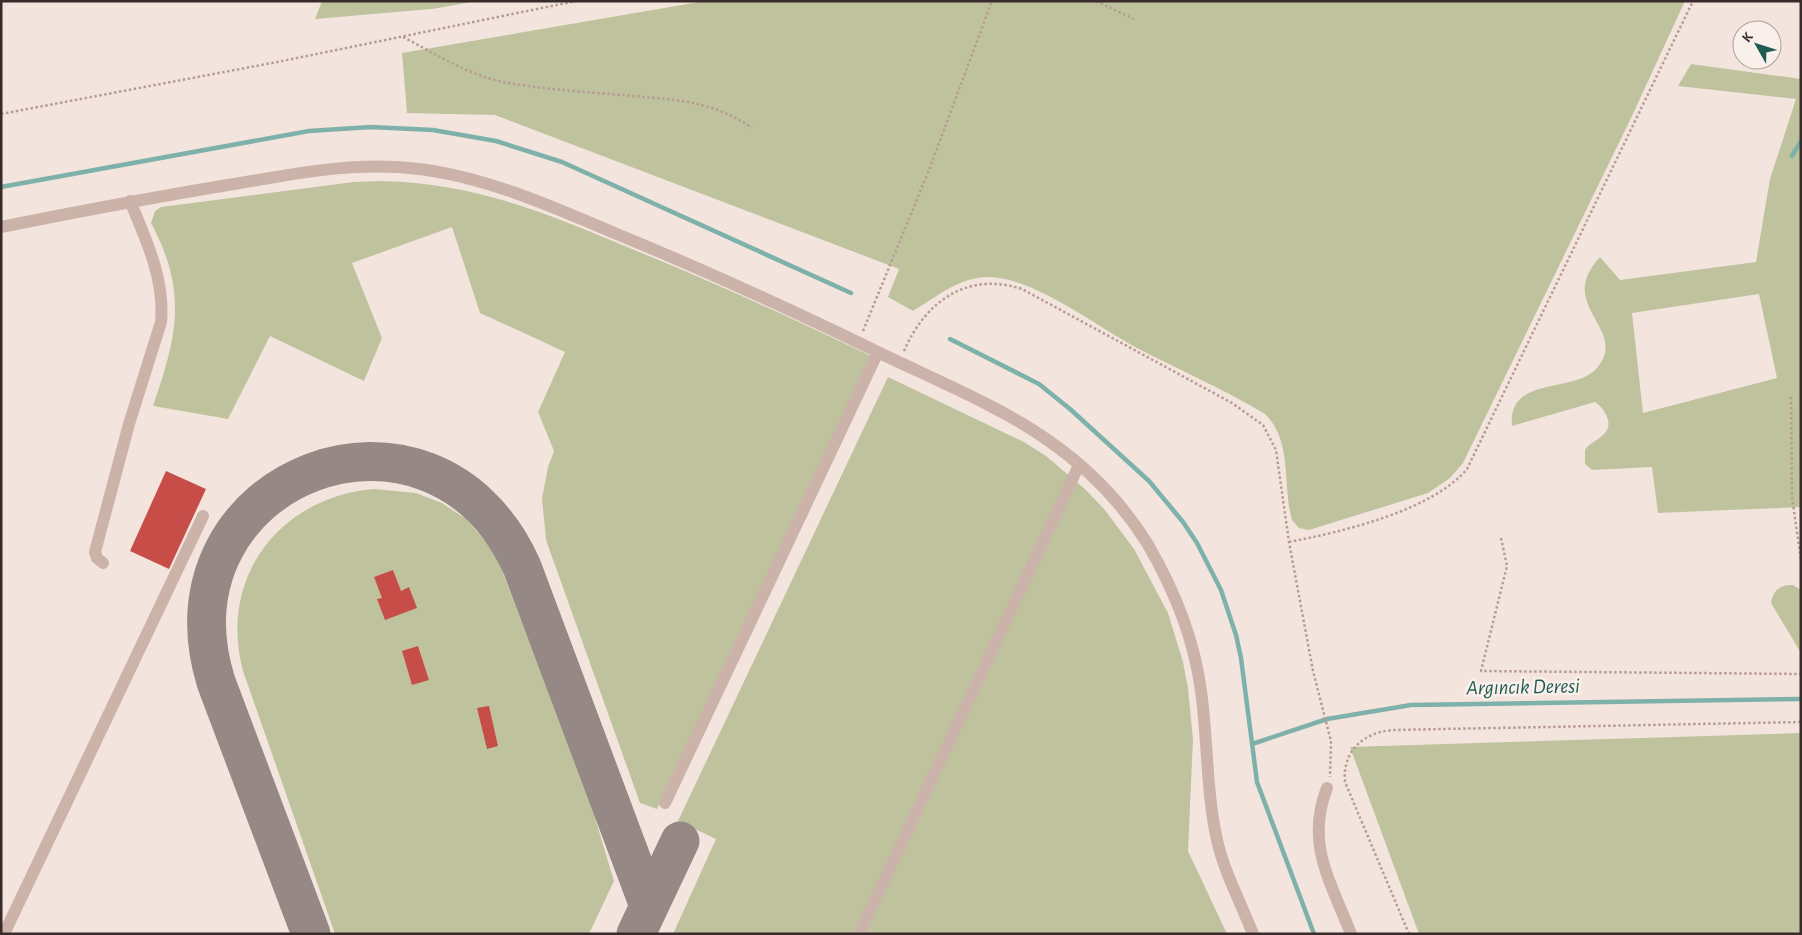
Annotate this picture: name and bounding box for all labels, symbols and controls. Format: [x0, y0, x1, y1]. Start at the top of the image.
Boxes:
north arrow [1732, 20, 1782, 70]
text: K [1740, 29, 1756, 45]
water label: Argıncık Deresi [1465, 676, 1580, 699]

